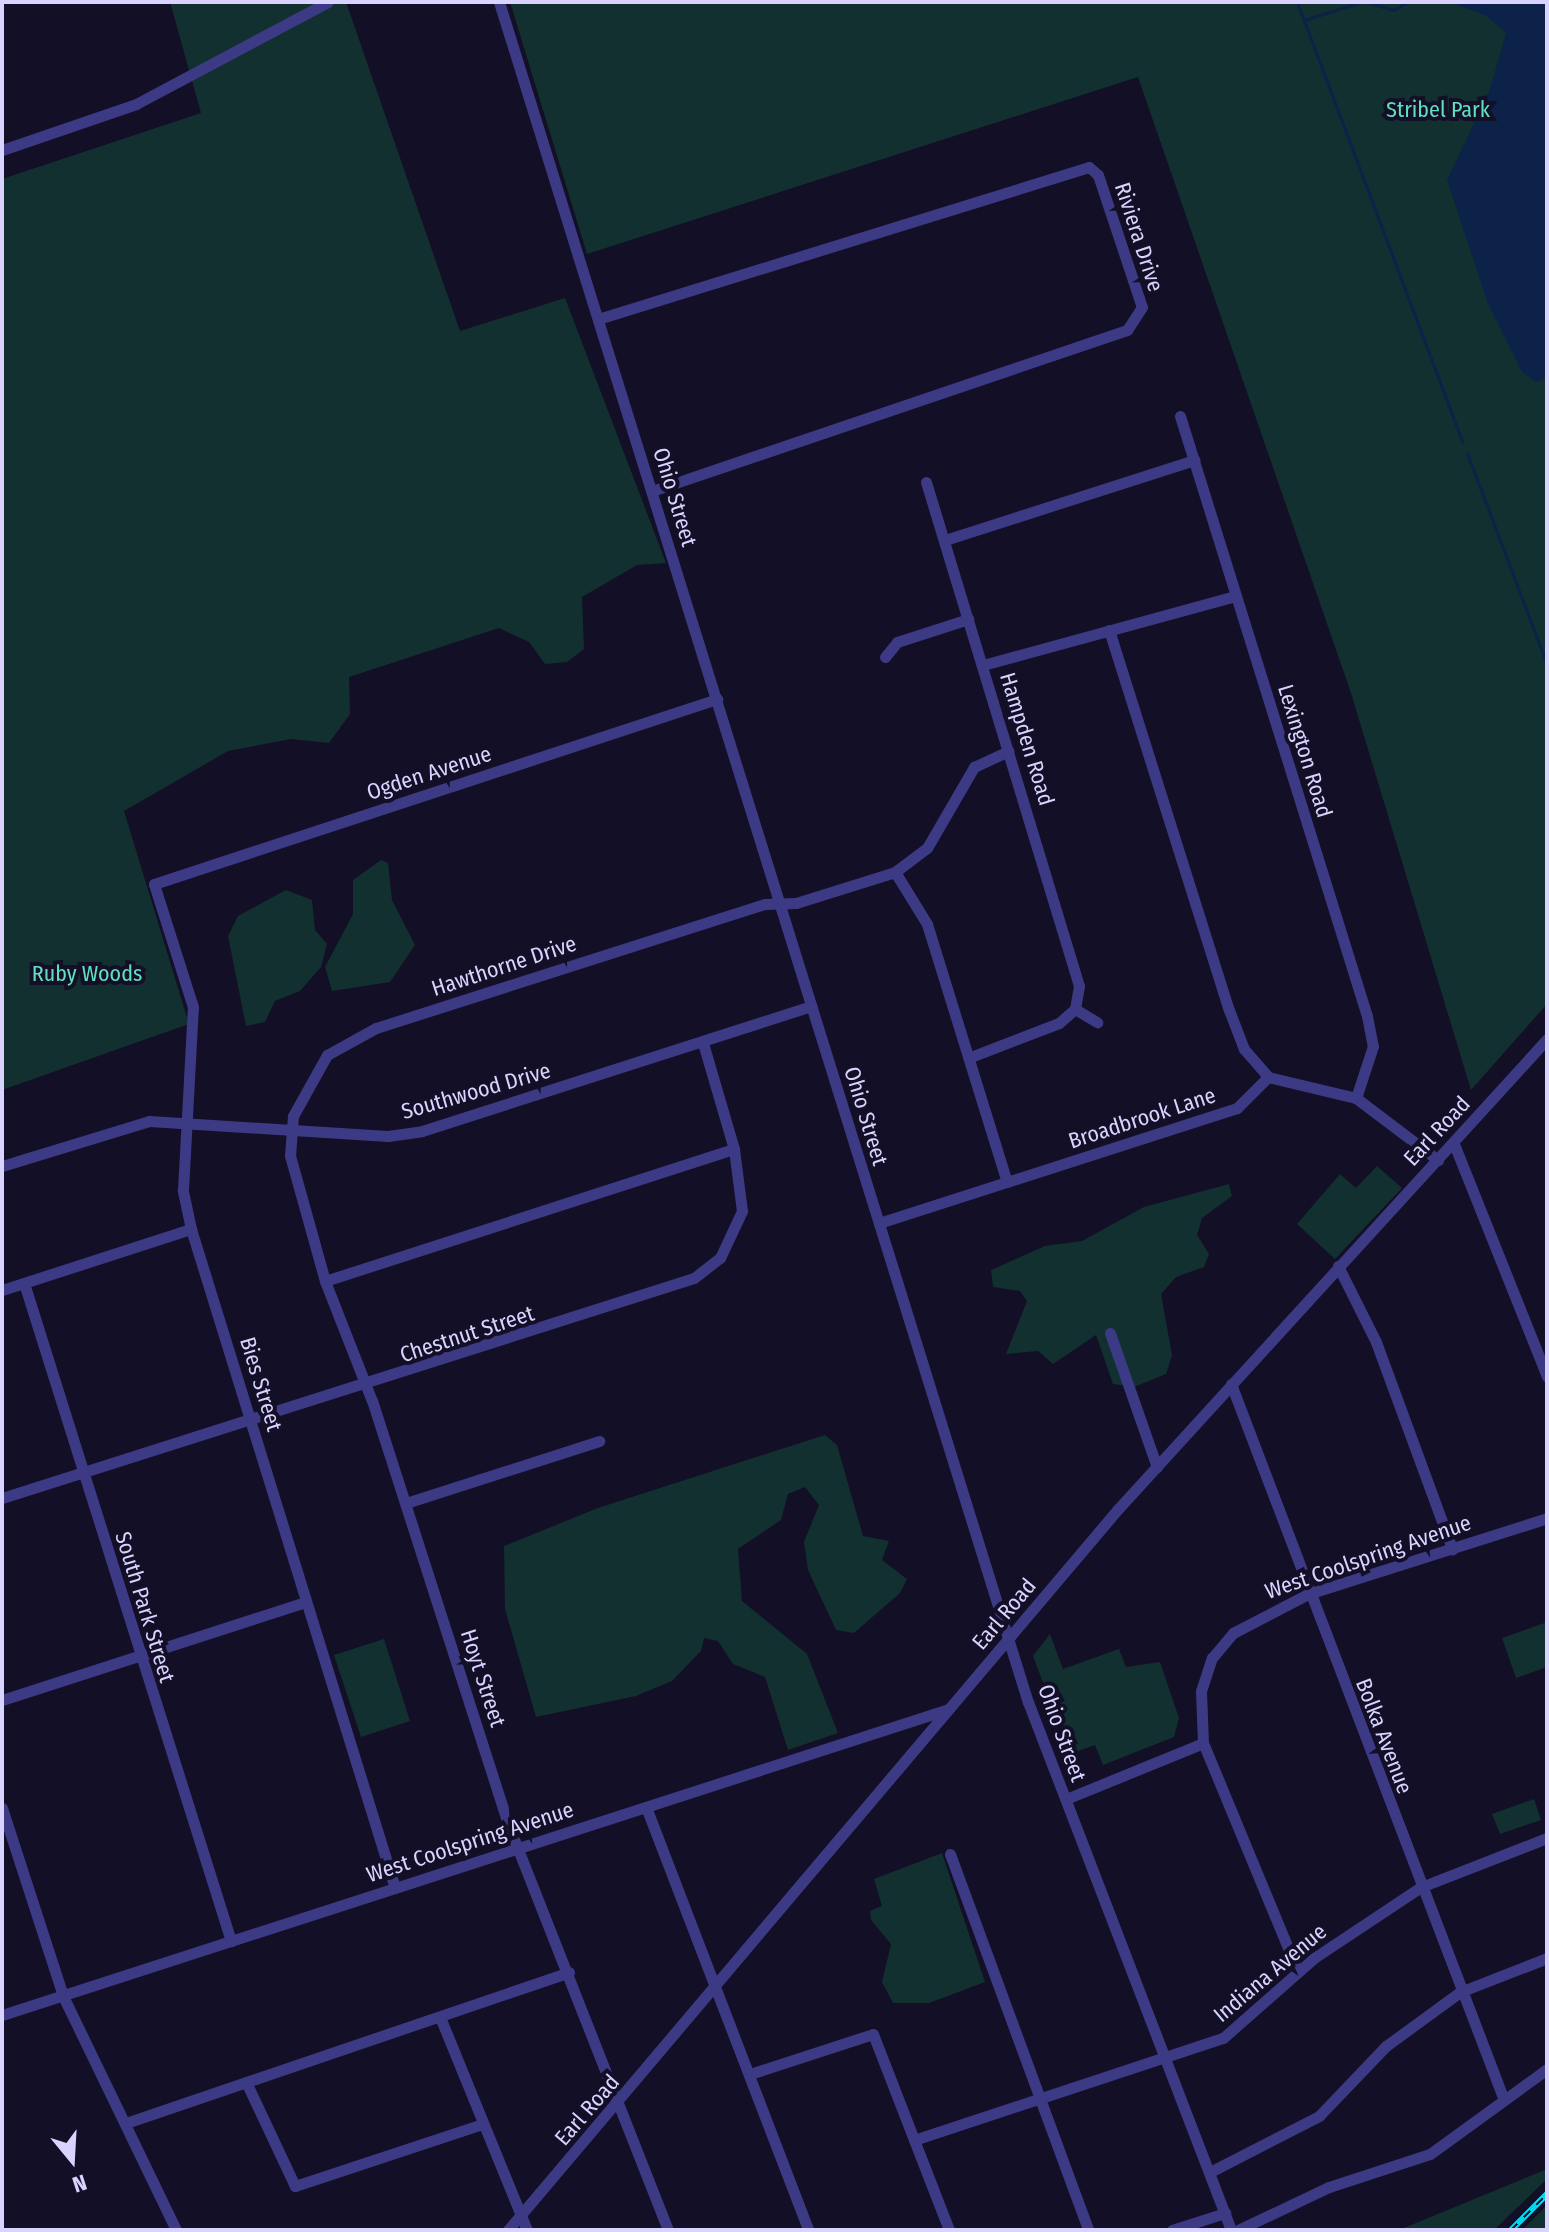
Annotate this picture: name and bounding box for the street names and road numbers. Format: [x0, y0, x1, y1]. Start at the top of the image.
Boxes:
street label: Riviera Drive [1109, 179, 1169, 295]
street label: Ohio Street [647, 444, 703, 550]
street label: Hampden Road [994, 669, 1060, 809]
street label: Lexington Road [1272, 681, 1338, 821]
street label: Ogden Avenue [363, 740, 495, 806]
street label: Hawthorne Drive [428, 930, 580, 1002]
street label: Southwood Drive [398, 1057, 554, 1125]
street label: Ohio Street [838, 1063, 894, 1169]
street label: Broadbrook Lane [1065, 1082, 1219, 1154]
street label: Earl Road [1398, 1091, 1476, 1171]
street label: Chestnut Street [397, 1300, 537, 1368]
street label: Bies Street [234, 1334, 288, 1434]
street label: West Coolspring Avenue [1262, 1509, 1474, 1605]
street label: South Park Street [110, 1528, 180, 1686]
street label: Earl Road [967, 1573, 1041, 1655]
street label: Hoyt Street [455, 1626, 511, 1730]
street label: Bolka Avenue [1350, 1675, 1418, 1797]
street label: Ohio Street [1032, 1681, 1092, 1785]
street label: West Coolspring Avenue [363, 1796, 577, 1888]
street label: Indiana Avenue [1208, 1918, 1332, 2028]
street label: Earl Road [549, 2069, 625, 2151]

